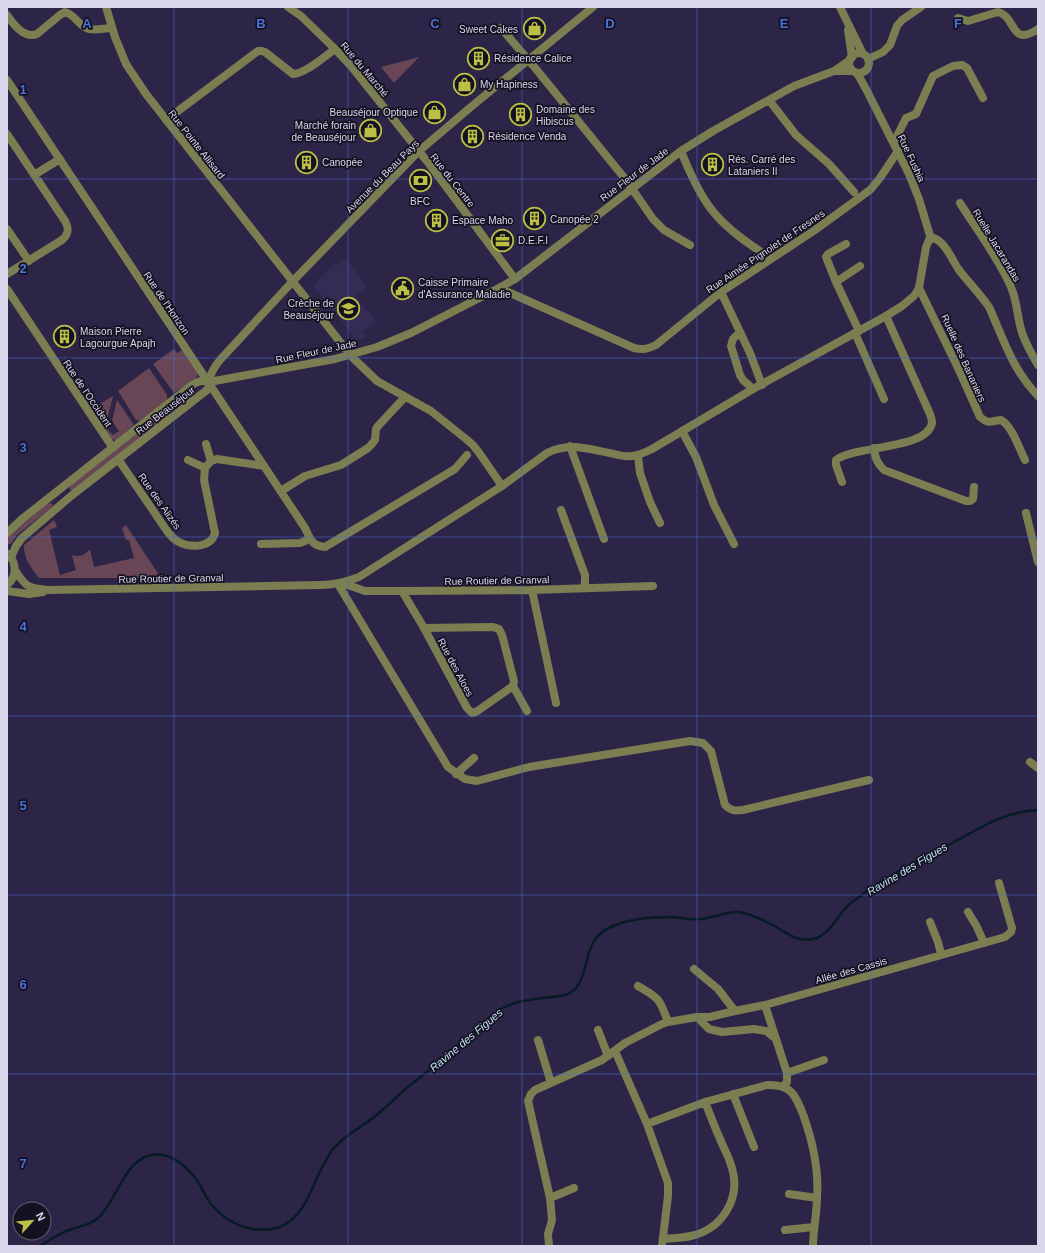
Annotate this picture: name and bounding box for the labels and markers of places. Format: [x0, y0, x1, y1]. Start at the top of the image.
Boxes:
shop icon: Sweet Cakes [521, 16, 547, 42]
place label: Sweet Cakes [459, 24, 518, 35]
building icon: Résidence Calice [465, 45, 491, 71]
place label: Résidence Calice [494, 53, 572, 64]
shop icon: My Hapiness [452, 71, 478, 97]
place label: My Hapiness [480, 79, 538, 90]
shop icon: Beauséjour Optique [421, 99, 447, 125]
building icon: Domaine des Hibiscus [508, 102, 534, 128]
place label: Domaine des Hibiscus [536, 104, 595, 127]
place label: Beauséjour Optique [330, 107, 418, 118]
shop icon: Marché forain de Beauséjour [358, 118, 384, 144]
place label: Marché forain de Beauséjour [292, 120, 357, 143]
building icon: Résidence Venda [460, 123, 486, 149]
place label: Résidence Venda [488, 131, 567, 142]
building icon: Canopée [294, 149, 320, 175]
building icon: Rés. Carré des Lataniers II [700, 152, 726, 178]
place label: Rés. Carré des Lataniers II [728, 154, 795, 177]
place label: Canopée [322, 157, 363, 168]
bank icon: BFC [407, 168, 433, 194]
place label: BFC [410, 196, 430, 207]
building icon: Canopée 2 [522, 206, 548, 232]
building icon: Espace Maho [423, 207, 449, 233]
place label: Canopée 2 [550, 214, 599, 225]
place label: Espace Maho [452, 215, 514, 226]
office icon: D.E.F.I [490, 227, 516, 253]
place label: D.E.F.I [518, 235, 548, 246]
public building icon: Caisse Primaire d'Assurance Maladie [389, 275, 415, 301]
place label: Caisse Primaire d'Assurance Maladie [418, 277, 511, 300]
school or university icon: Crèche de Beauséjour [336, 296, 362, 322]
place label: Crèche de Beauséjour [283, 298, 335, 321]
building icon: Maison Pierre Lagourgue Apajh [51, 324, 77, 350]
place label: Maison Pierre Lagourgue Apajh [80, 326, 156, 349]

